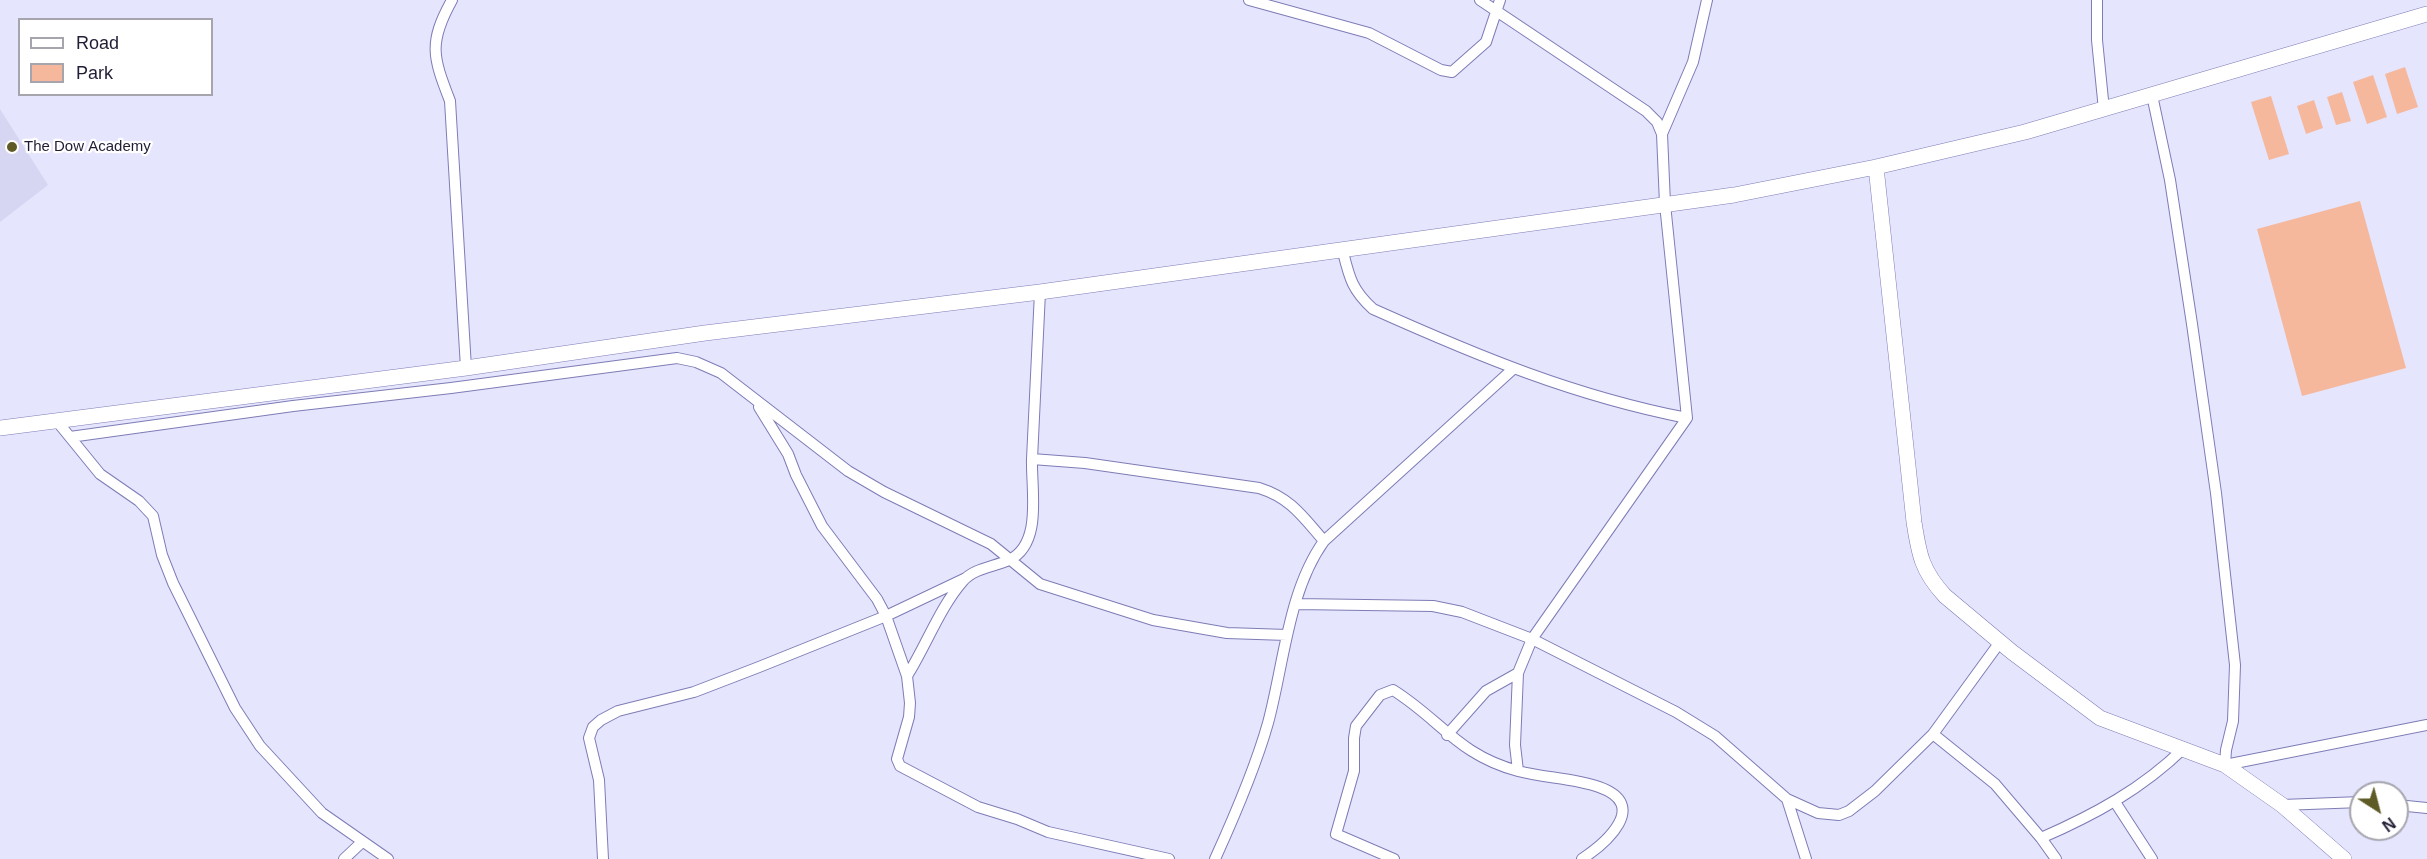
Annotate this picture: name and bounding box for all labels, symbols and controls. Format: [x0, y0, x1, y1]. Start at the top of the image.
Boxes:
legend [18, 18, 213, 96]
text: Road [76, 33, 119, 53]
text: Park [76, 63, 113, 83]
place label: The Dow Academy [24, 138, 151, 156]
marker: The Dow Academy [5, 140, 19, 154]
north arrow [2349, 781, 2409, 841]
text: N [2379, 814, 2398, 835]

